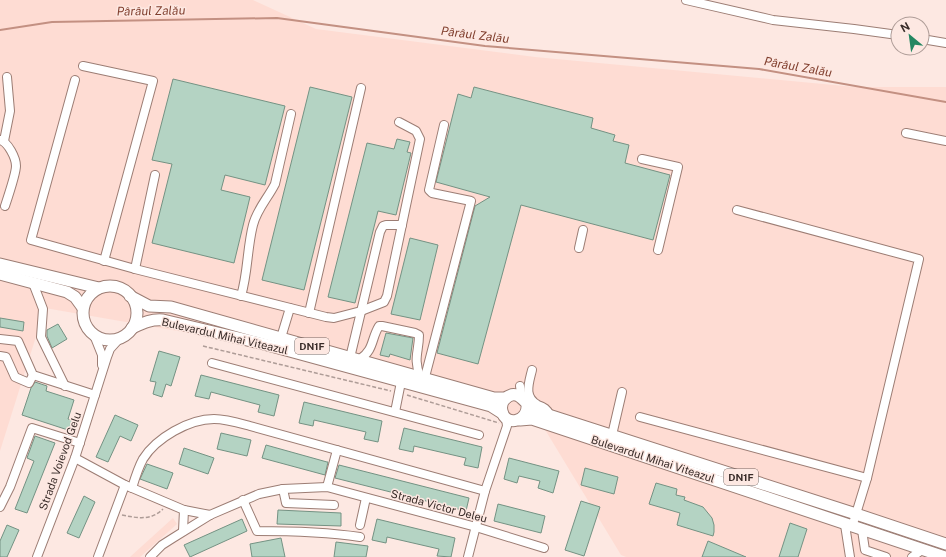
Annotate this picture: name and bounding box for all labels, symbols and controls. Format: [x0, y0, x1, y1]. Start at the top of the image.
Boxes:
water label: Pârâul Zalău [117, 3, 186, 19]
north arrow [890, 16, 930, 56]
text: N [898, 20, 912, 35]
water label: Pârâul Zalău [440, 24, 510, 46]
water label: Pârâul Zalău [763, 54, 833, 80]
street label: Bulevardul Mihai Viteazul [161, 316, 289, 356]
road number: DN1F [295, 338, 329, 354]
street label: Strada Voievod Gelu [37, 410, 83, 512]
street label: Bulevardul Mihai Viteazul [590, 433, 716, 485]
road number: DN1F [724, 469, 758, 485]
street label: Strada Victor Deleu [389, 487, 489, 525]

